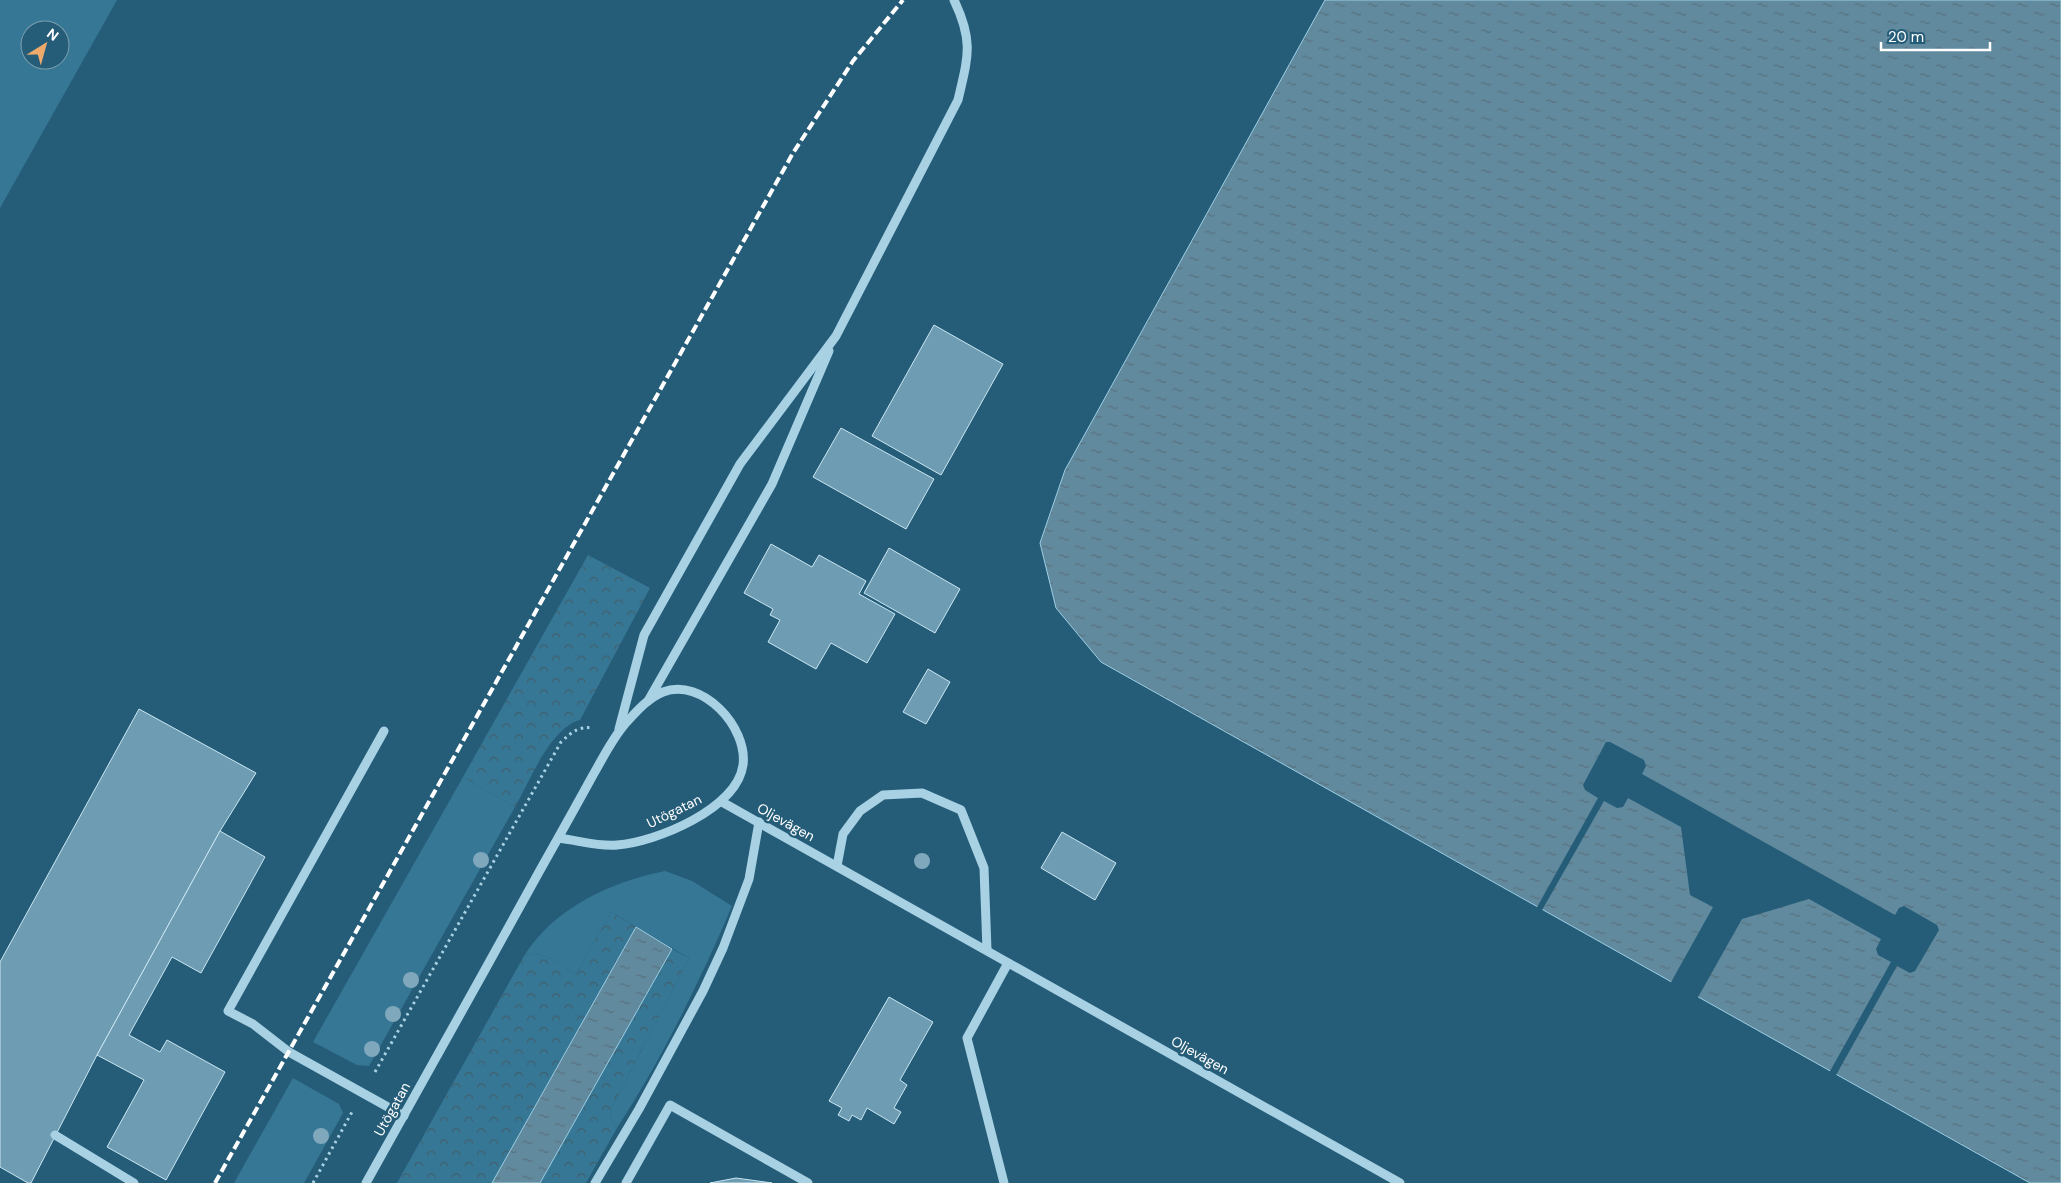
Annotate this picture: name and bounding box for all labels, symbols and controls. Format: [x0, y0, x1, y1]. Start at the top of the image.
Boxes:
north arrow [20, 20, 70, 70]
scale bar [1881, 20, 1990, 52]
text: N [43, 24, 62, 45]
text: 20 m [1888, 27, 1924, 47]
street label: Utögatan [644, 790, 704, 832]
street label: Oljevägen [754, 799, 818, 845]
street label: Oljevägen [1168, 1032, 1232, 1078]
street label: Utögatan [370, 1079, 414, 1139]

